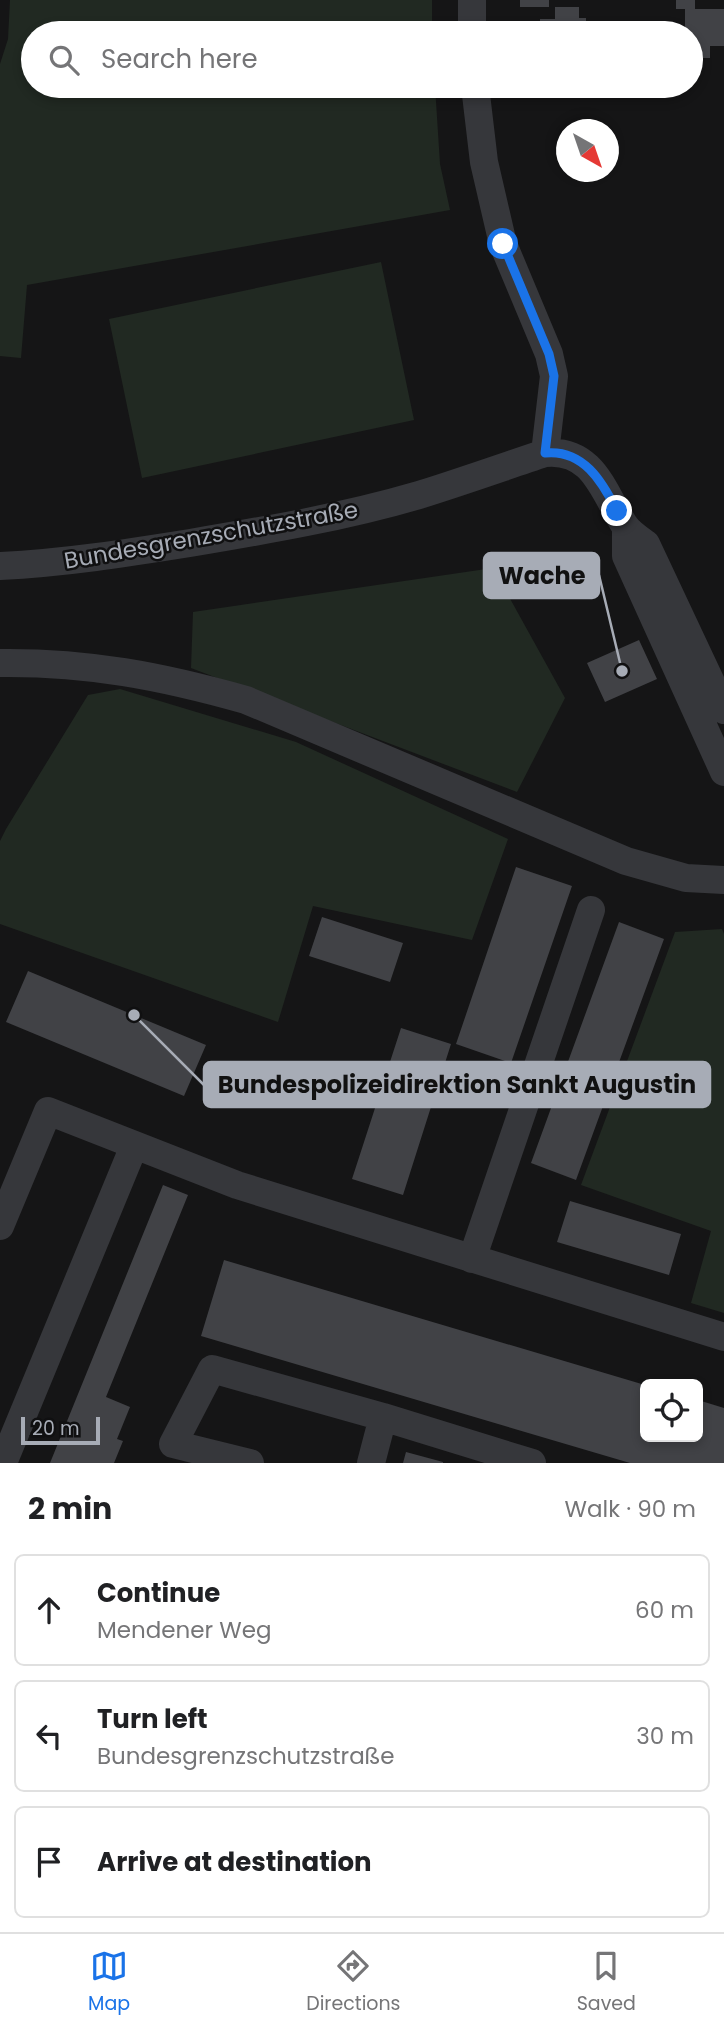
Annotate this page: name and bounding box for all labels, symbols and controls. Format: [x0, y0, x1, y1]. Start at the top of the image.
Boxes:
search box [21, 21, 703, 98]
icon: search [45, 41, 83, 79]
text: Search here [101, 41, 258, 77]
north arrow [556, 119, 619, 182]
route start [487, 228, 518, 259]
street label: Bundesgrenzschutzstraße [62, 493, 360, 577]
route end [601, 495, 632, 526]
callout: Wache [484, 553, 599, 598]
text: Wache [498, 559, 586, 592]
callout: Bundespolizeidirektion Sankt Augustin [204, 1062, 710, 1107]
text: Bundespolizeidirektion Sankt Augustin [218, 1068, 696, 1101]
map controls [640, 1379, 703, 1442]
button: locate [640, 1379, 703, 1442]
scale bar [21, 1414, 100, 1446]
text: 20 m [32, 1415, 80, 1442]
text: 2 min [28, 1487, 112, 1530]
text: Walk · 90 m [565, 1493, 696, 1525]
text: Continue [97, 1575, 220, 1611]
icon: ahead [30, 1591, 68, 1629]
text: 60 m [635, 1594, 694, 1626]
text: Mendener Weg [97, 1614, 272, 1646]
text: Turn left [97, 1701, 208, 1737]
icon: left [30, 1717, 68, 1755]
text: 30 m [636, 1720, 694, 1752]
text: Bundesgrenzschutzstraße [97, 1740, 395, 1772]
icon: arrive [30, 1843, 68, 1881]
text: Arrive at destination [97, 1844, 372, 1880]
tab: Map [88, 1947, 130, 2018]
tab: Directions [306, 1947, 401, 2018]
tab: Saved [577, 1947, 636, 2018]

